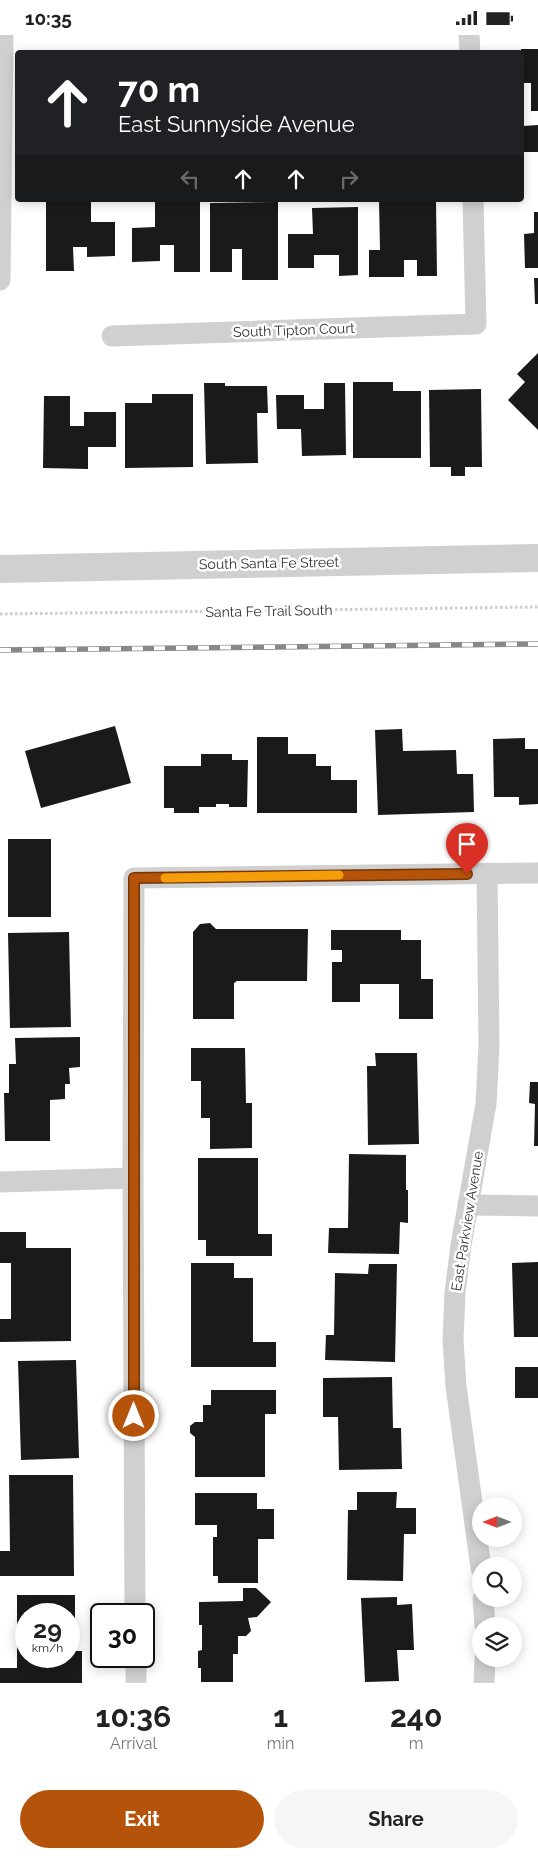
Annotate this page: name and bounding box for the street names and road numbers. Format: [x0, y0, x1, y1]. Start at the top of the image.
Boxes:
street label: South Tipton Court [233, 320, 355, 340]
street label: South Santa Fe Street [199, 554, 339, 572]
street label: Santa Fe Trail South [205, 602, 333, 620]
street label: East Parkview Avenue [448, 1150, 486, 1292]

